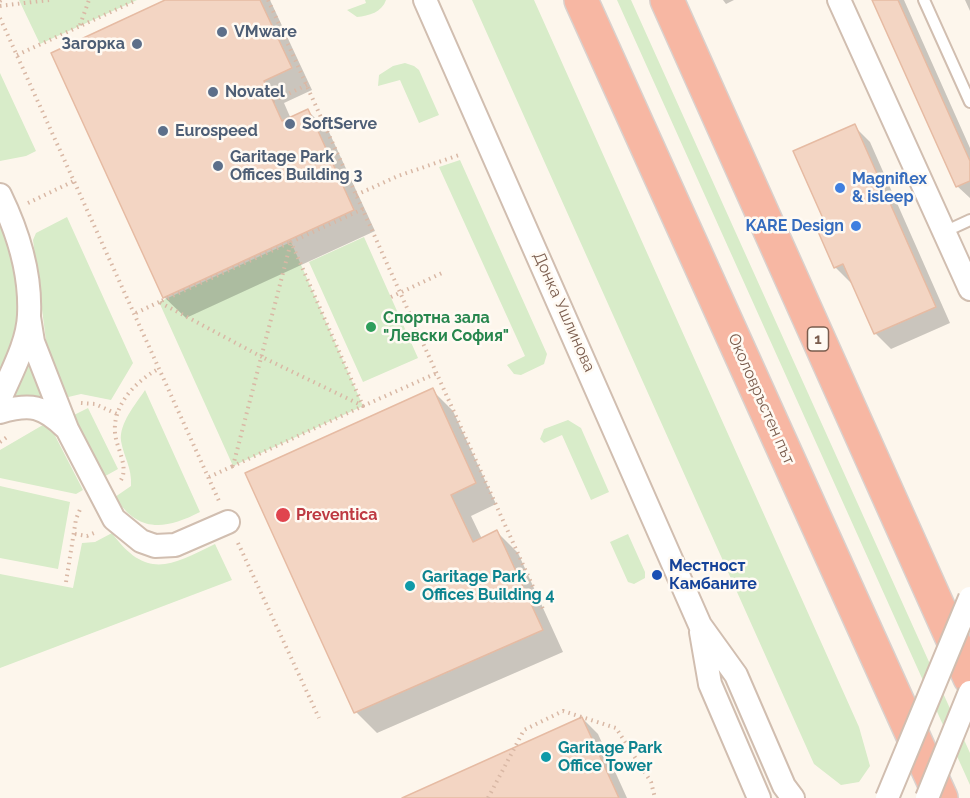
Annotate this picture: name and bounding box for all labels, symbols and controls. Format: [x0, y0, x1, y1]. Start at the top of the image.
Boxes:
place label: VMware [234, 22, 297, 42]
marker: VMware [215, 25, 229, 39]
place label: Загорка [61, 34, 125, 54]
marker: Загорка [130, 37, 144, 51]
place label: Novatel [225, 82, 285, 102]
marker: Novatel [206, 85, 220, 99]
place label: SoftServe [302, 114, 377, 134]
marker: SoftServe [283, 117, 297, 131]
place label: Eurospeed [175, 121, 258, 141]
marker: Eurospeed [156, 124, 170, 138]
place label: Garitage Park Offices Building 3 [230, 147, 363, 185]
marker: Garitage Park Offices Building 3 [211, 159, 225, 173]
place label: Magniflex & isleep [852, 169, 927, 207]
marker: Magniflex & isleep [833, 181, 847, 195]
place label: KARE Design [746, 216, 844, 236]
marker: KARE Design [849, 219, 863, 233]
street label: Донка Ушлинова [529, 249, 599, 375]
place label: Спортна зала "Левски София" [383, 308, 509, 346]
marker: Спортна зала "Левски София" [364, 320, 378, 334]
road number: 1 [808, 327, 828, 351]
street label: Околовръстен път [724, 331, 798, 467]
place label: Preventica [296, 505, 378, 525]
marker: Preventica [274, 506, 292, 524]
place label: Местност Камбаните [669, 556, 757, 594]
place label: Garitage Park Offices Building 4 [422, 567, 555, 605]
marker: Местност Камбаните [650, 568, 664, 582]
marker: Garitage Park Offices Building 4 [403, 579, 417, 593]
place label: Garitage Park Office Tower [558, 738, 662, 776]
marker: Garitage Park Office Tower [539, 750, 553, 764]

